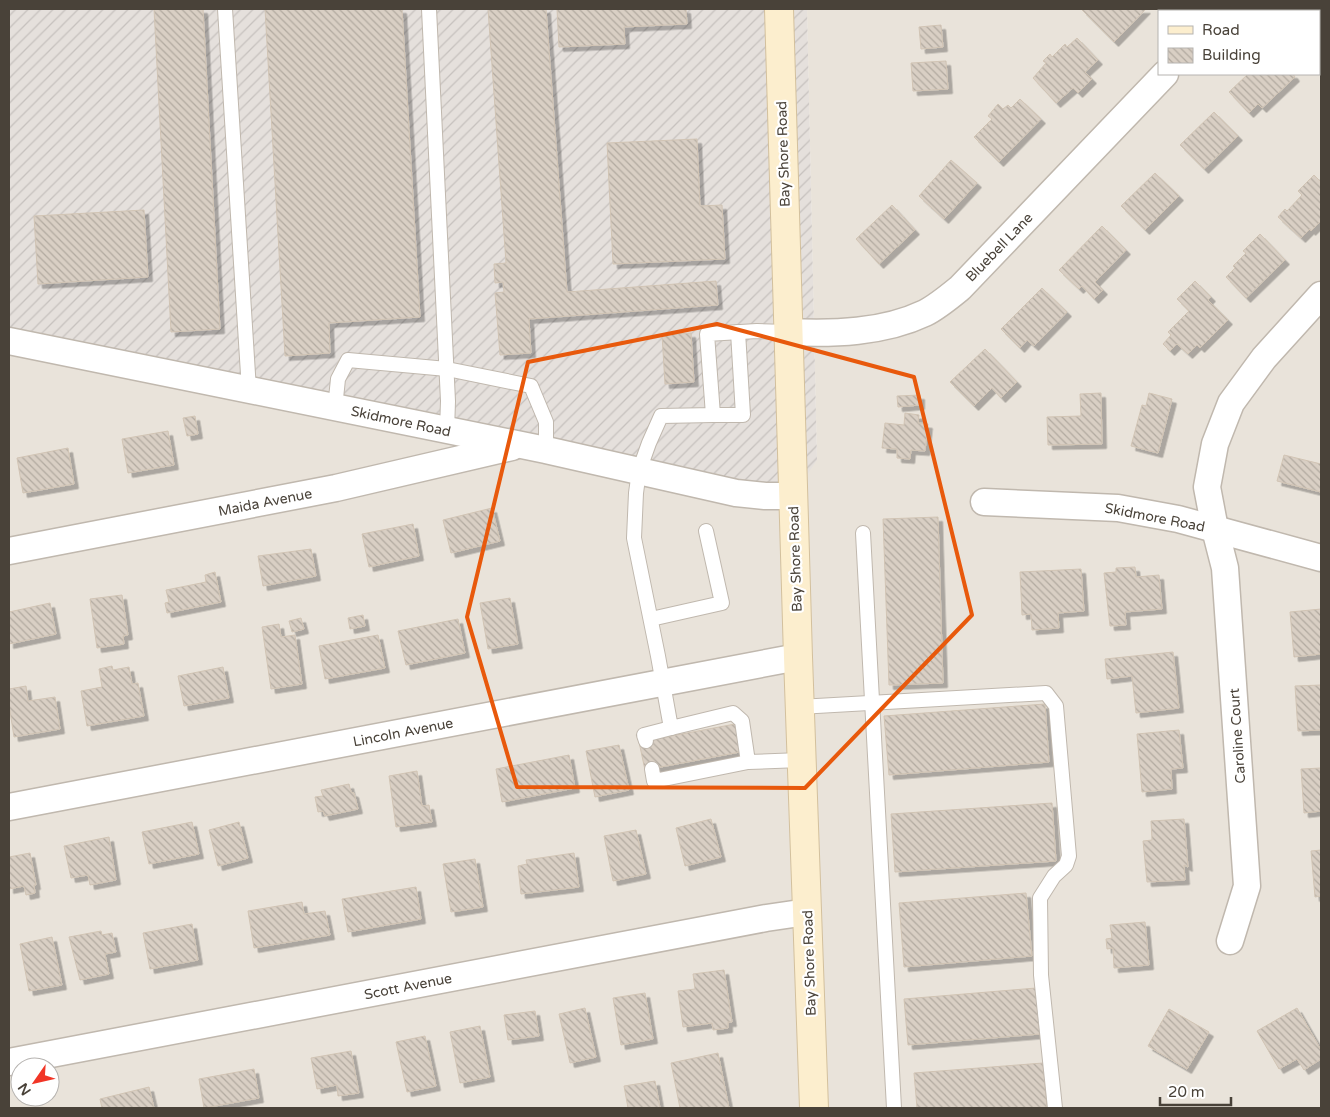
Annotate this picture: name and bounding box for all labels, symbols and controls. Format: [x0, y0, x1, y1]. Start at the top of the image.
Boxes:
legend [1158, 10, 1320, 75]
text: Road [1202, 21, 1240, 39]
text: Building [1202, 46, 1261, 64]
street label: Bay Shore Road [773, 101, 794, 207]
street label: Bluebell Lane [962, 209, 1037, 285]
street label: Skidmore Road [349, 403, 452, 440]
street label: Maida Avenue [217, 485, 314, 520]
street label: Skidmore Road [1103, 499, 1206, 536]
street label: Bay Shore Road [785, 506, 806, 612]
street label: Caroline Court [1226, 687, 1249, 784]
street label: Lincoln Avenue [352, 714, 455, 751]
street label: Bay Shore Road [799, 910, 820, 1016]
street label: Scott Avenue [363, 970, 453, 1003]
north arrow [10, 1057, 60, 1107]
scale bar [1160, 1074, 1231, 1106]
text: N [14, 1080, 35, 1098]
text: 20 m [1168, 1083, 1205, 1101]

